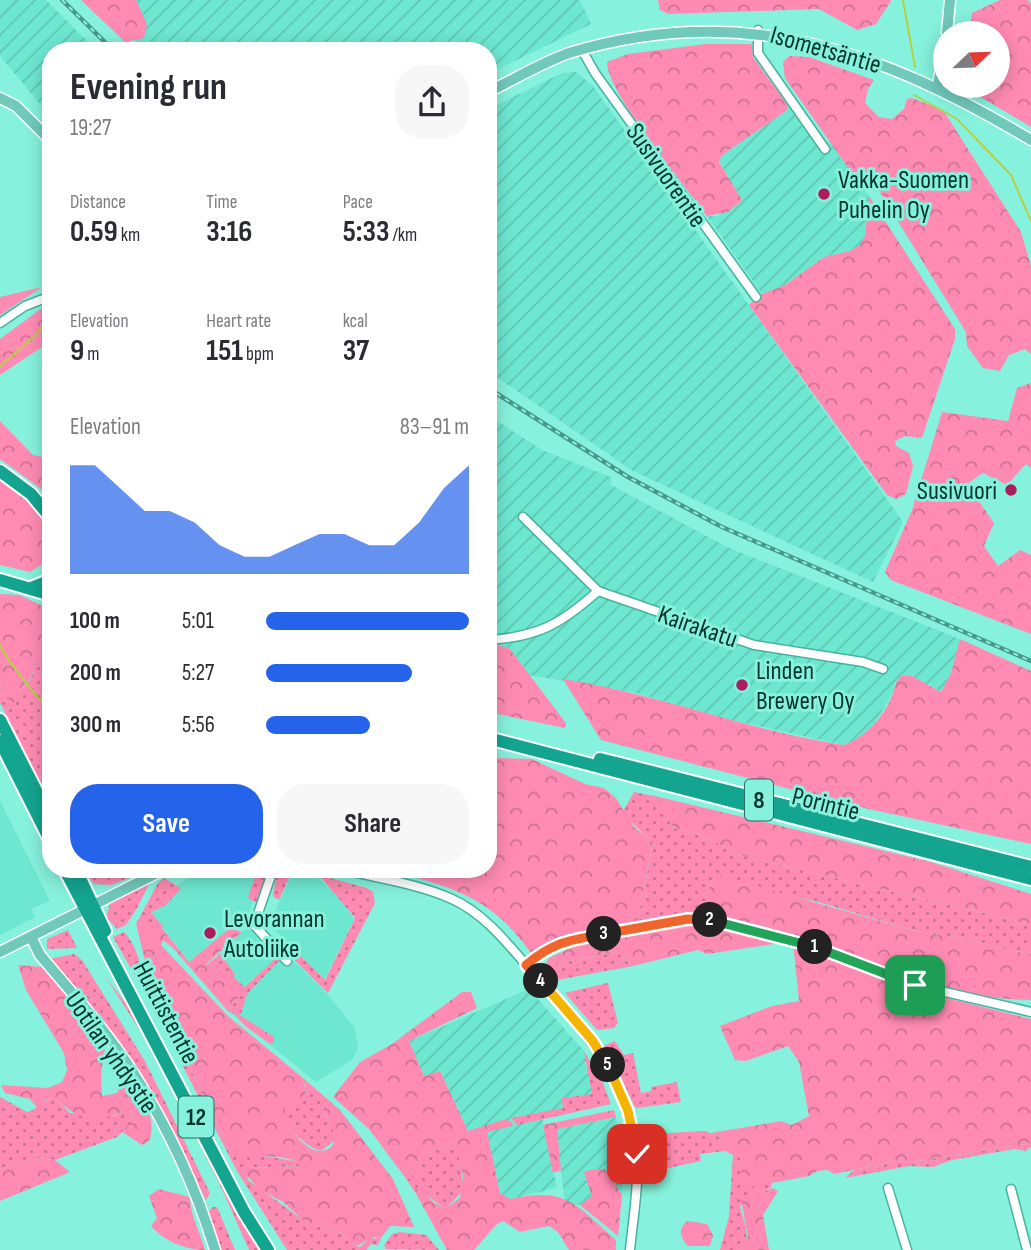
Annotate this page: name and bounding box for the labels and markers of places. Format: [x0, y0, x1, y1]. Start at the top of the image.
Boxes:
place label: Vakka-Suomen Puhelin Oy [838, 165, 969, 226]
marker: Vakka-Suomen Puhelin Oy [816, 186, 832, 202]
place label: Susivuori [917, 476, 997, 507]
marker: Susivuori [1003, 482, 1019, 498]
place label: Linden Brewery Oy [756, 656, 855, 717]
marker: Linden Brewery Oy [734, 677, 750, 693]
pin: 2 [692, 902, 728, 937]
place label: Levorannan Autoliike [223, 904, 325, 965]
pin: 3 [586, 916, 622, 951]
marker: Levorannan Autoliike [202, 925, 218, 941]
pin: 1 [798, 930, 832, 964]
pin [885, 955, 945, 1015]
pin: 4 [524, 964, 558, 998]
pin: 5 [590, 1048, 626, 1082]
pin [607, 1124, 667, 1184]

